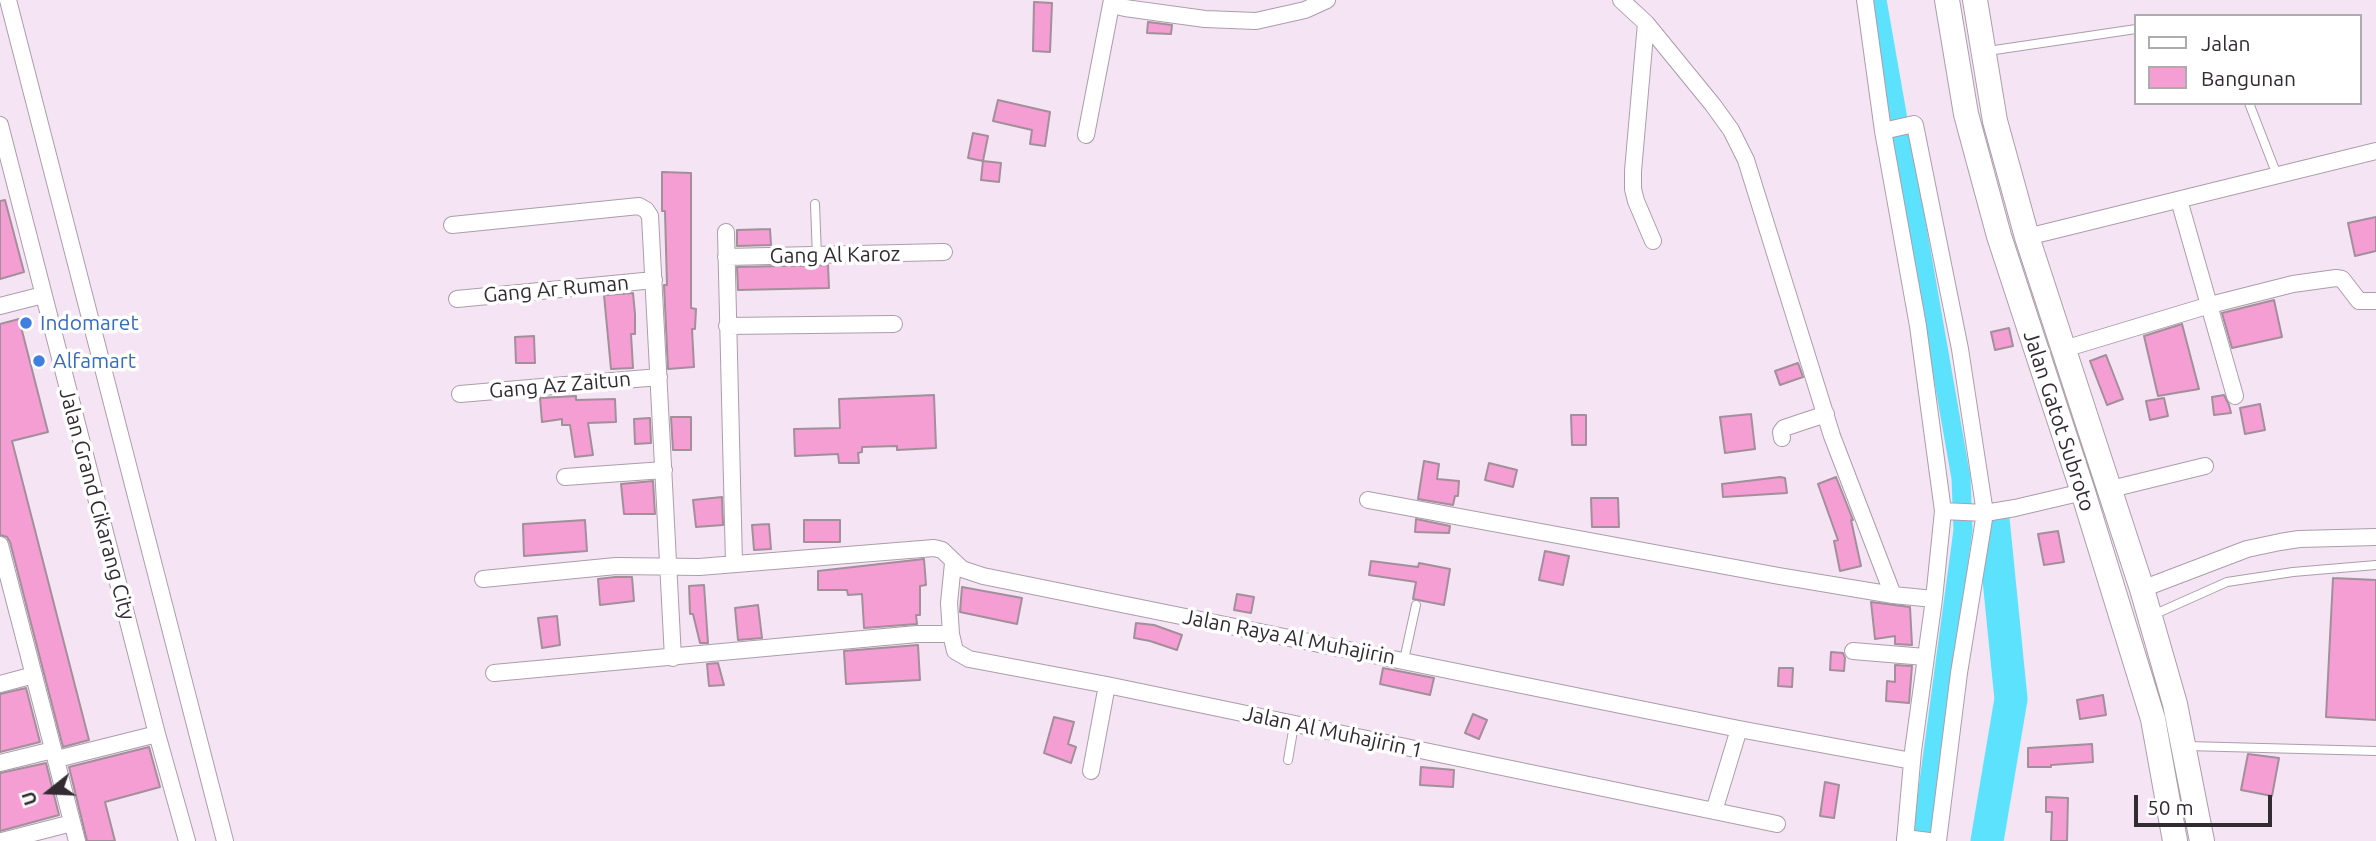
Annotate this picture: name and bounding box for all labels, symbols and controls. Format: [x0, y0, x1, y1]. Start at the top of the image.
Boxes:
legend [2134, 14, 2362, 105]
text: Jalan [2201, 31, 2250, 55]
text: Bangunan [2201, 66, 2296, 90]
street label: Gang Al Karoz [769, 241, 901, 269]
street label: Gang Ar Ruman [482, 270, 630, 308]
place label: Indomaret [40, 310, 139, 336]
marker: Indomaret [18, 315, 34, 331]
street label: Jalan Gatot Subroto [2018, 327, 2100, 515]
place label: Alfamart [53, 348, 136, 374]
marker: Alfamart [31, 353, 47, 369]
street label: Gang Az Zaitun [488, 366, 632, 404]
street label: Jalan Grand Cikarang City [54, 385, 140, 623]
street label: Jalan Raya Al Muhajirin [1181, 604, 1397, 670]
street label: Jalan Al Muhajirin 1 [1241, 701, 1425, 763]
north arrow [14, 757, 84, 827]
scale bar [2138, 782, 2276, 826]
text: U [17, 789, 42, 808]
text: 50 m [2147, 795, 2194, 819]

